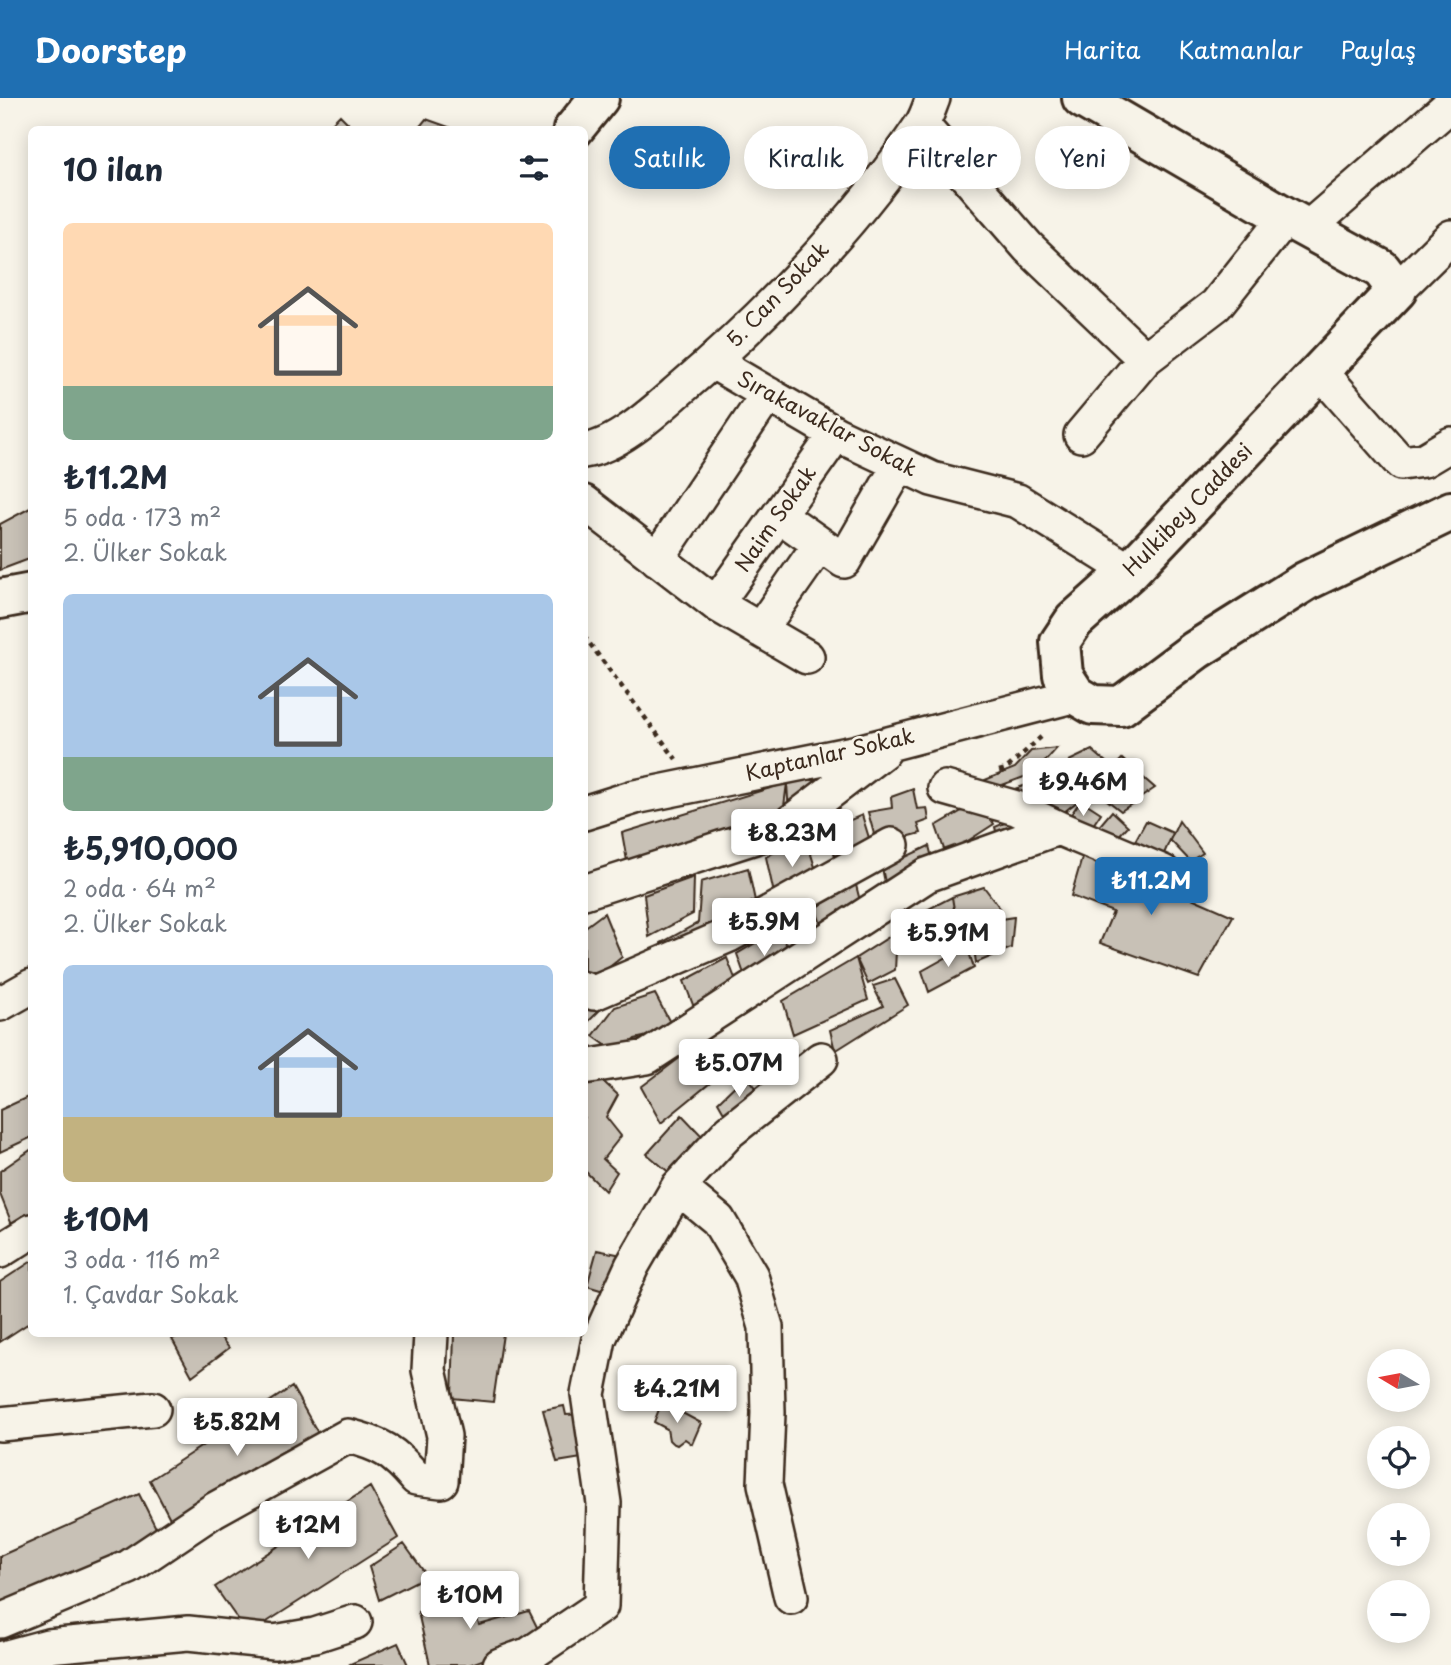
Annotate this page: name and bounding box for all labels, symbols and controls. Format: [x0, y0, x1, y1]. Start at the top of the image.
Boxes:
text: Doorstep [35, 24, 187, 74]
text: Harita [1064, 31, 1141, 67]
text: Katmanlar [1179, 31, 1303, 67]
text: Paylaş [1341, 31, 1416, 67]
chip: Satılık [609, 126, 730, 189]
chip: Kiralık [744, 126, 868, 189]
chip: Filtreler [882, 126, 1021, 189]
chip: Yeni [1035, 126, 1130, 189]
text: 10 ilan [63, 146, 163, 191]
icon: filters [515, 149, 553, 187]
street label: 5. Can Sokak [718, 233, 835, 354]
icon: home [245, 268, 371, 394]
street label: Sırakavaklar Sokak [732, 361, 924, 483]
street label: Hulkibey Caddesi [1114, 435, 1259, 583]
text: ₺11.2M [63, 454, 168, 499]
street label: Naim Sokak [726, 458, 823, 578]
text: 5 oda · 173 m² [63, 499, 221, 534]
text: 2. Ülker Sokak [63, 534, 227, 569]
icon: home [245, 639, 371, 765]
street label: Kaptanlar Sokak [742, 718, 917, 788]
pin: ₺9.46M [1026, 758, 1140, 818]
text: ₺9.46M [1039, 763, 1127, 798]
pin: ₺8.23M [735, 810, 849, 869]
text: ₺8.23M [747, 814, 837, 849]
text: ₺5,910,000 [63, 825, 238, 870]
pin: ₺11.2M [1094, 858, 1208, 917]
text: ₺11.2M [1111, 862, 1191, 897]
text: 2 oda · 64 m² [63, 870, 216, 905]
pin: ₺5.9M [715, 898, 813, 958]
text: ₺5.9M [728, 903, 800, 938]
text: 2. Ülker Sokak [63, 905, 227, 940]
pin: ₺5.91M [891, 910, 1005, 969]
text: ₺5.91M [907, 914, 989, 949]
icon: home [245, 1010, 371, 1136]
pin: ₺5.07M [682, 1040, 796, 1099]
text: ₺5.07M [695, 1044, 783, 1079]
text: ₺10M [63, 1196, 149, 1241]
text: 3 oda · 116 m² [63, 1241, 221, 1276]
text: 1. Çavdar Sokak [63, 1276, 239, 1311]
north arrow [1367, 1349, 1430, 1412]
map controls [1367, 1349, 1430, 1643]
pin: ₺4.21M [620, 1366, 734, 1425]
text: ₺4.21M [634, 1370, 720, 1405]
pin: ₺5.82M [180, 1398, 294, 1458]
text: ₺5.82M [193, 1403, 281, 1438]
button: locate [1367, 1426, 1430, 1489]
pin: ₺12M [267, 1502, 349, 1561]
button: + [1367, 1503, 1430, 1566]
text: ₺12M [275, 1506, 341, 1541]
pin: ₺10M [429, 1572, 511, 1631]
text: ₺10M [437, 1576, 503, 1611]
button: − [1367, 1580, 1430, 1643]

